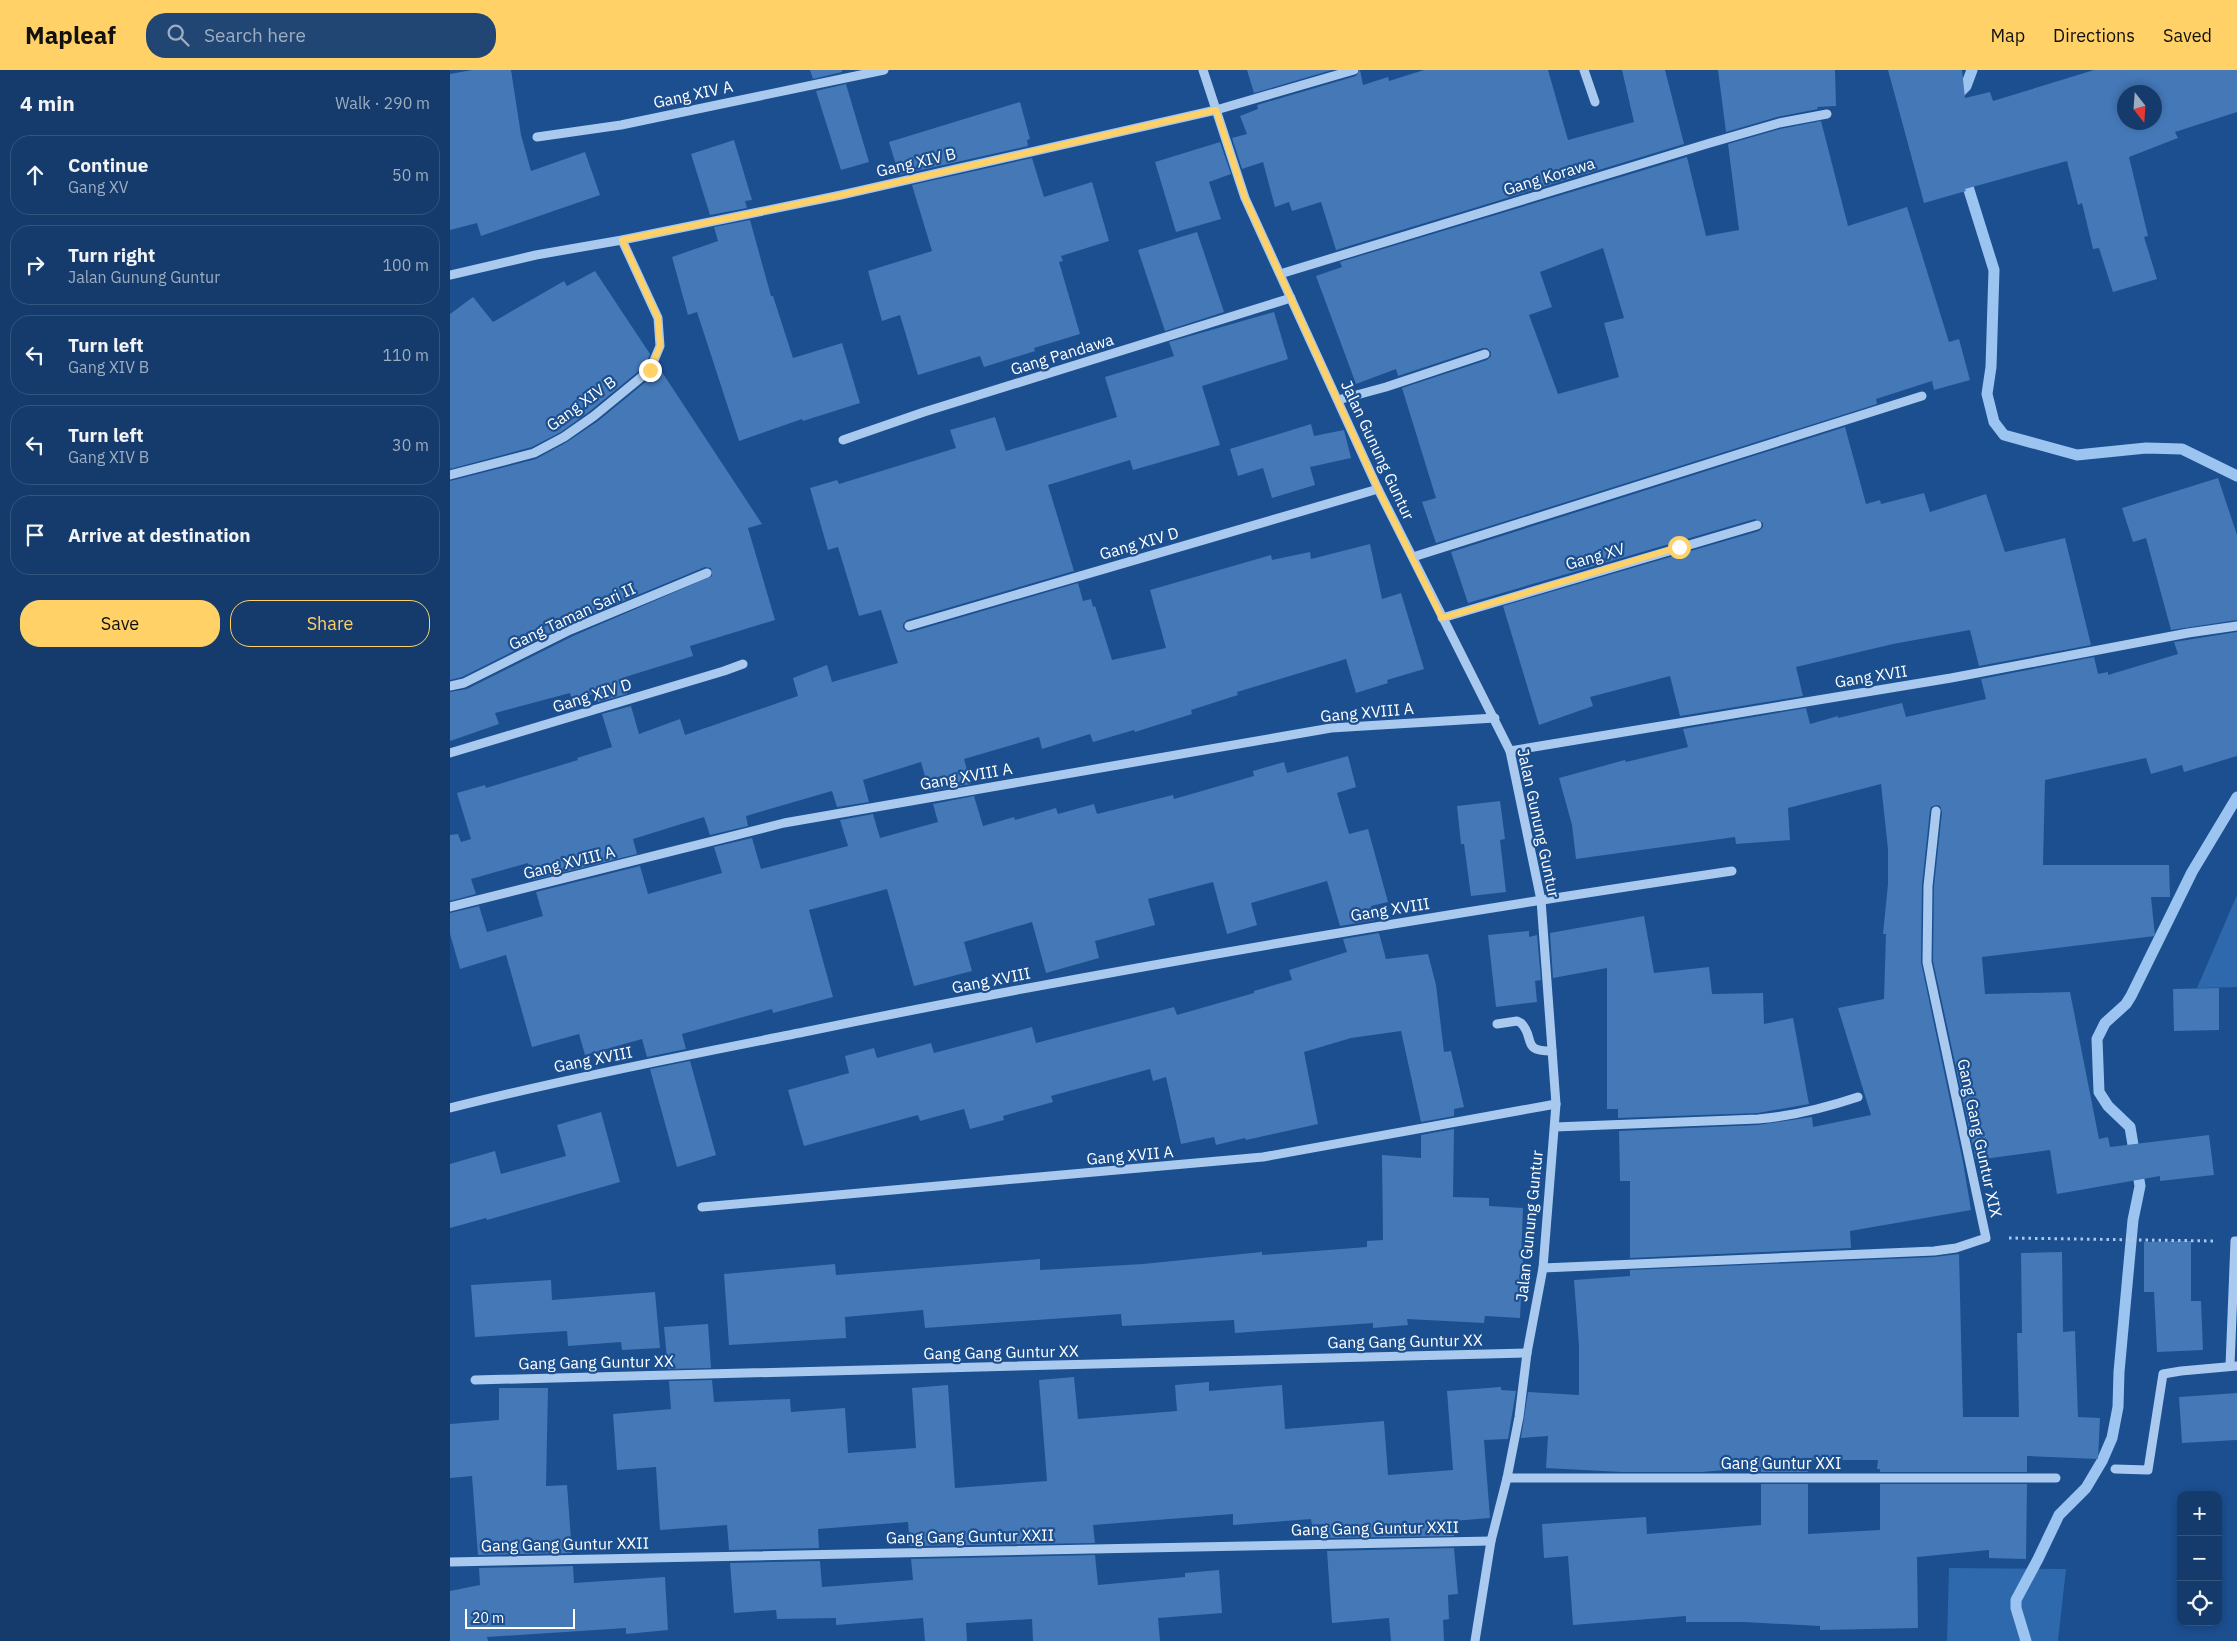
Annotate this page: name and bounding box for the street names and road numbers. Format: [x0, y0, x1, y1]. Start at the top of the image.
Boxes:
street label: Gang XIV A [651, 76, 735, 112]
street label: Gang XIV B [874, 143, 958, 181]
street label: Gang Korawa [1501, 152, 1598, 199]
street label: Gang Pandawa [1008, 329, 1116, 379]
street label: Gang XIV B [542, 371, 620, 435]
street label: Jalan Gunung Guntur [1337, 377, 1419, 523]
street label: Gang XIV D [1097, 522, 1181, 564]
street label: Gang XV [1563, 538, 1627, 574]
street label: Gang Taman Sari II [506, 578, 638, 654]
street label: Gang XVII [1833, 660, 1909, 692]
street label: Gang XIV D [550, 674, 634, 716]
street label: Gang XVIII A [1319, 698, 1415, 726]
street label: Jalan Gunung Guntur [1513, 747, 1565, 900]
street label: Gang XVIII A [918, 758, 1014, 794]
street label: Gang XVIII A [521, 841, 617, 883]
street label: Gang XVIII [1349, 893, 1431, 925]
street label: Gang XVIII [950, 963, 1032, 997]
street label: Gang XVIII [552, 1042, 634, 1076]
street label: Gang Gang Guntur XIX [1953, 1057, 2007, 1219]
street label: Gang XVII A [1086, 1141, 1174, 1169]
street label: Jalan Gunung Guntur [1511, 1149, 1547, 1303]
street label: Gang Gang Guntur XX [1327, 1330, 1483, 1352]
street label: Gang Gang Guntur XX [923, 1341, 1079, 1363]
street label: Gang Gang Guntur XX [518, 1351, 674, 1373]
street label: Gang Guntur XXI [1721, 1453, 1841, 1473]
street label: Gang Gang Guntur XXII [1291, 1517, 1459, 1539]
street label: Gang Gang Guntur XXII [886, 1525, 1054, 1547]
street label: Gang Gang Guntur XXII [481, 1533, 649, 1555]

